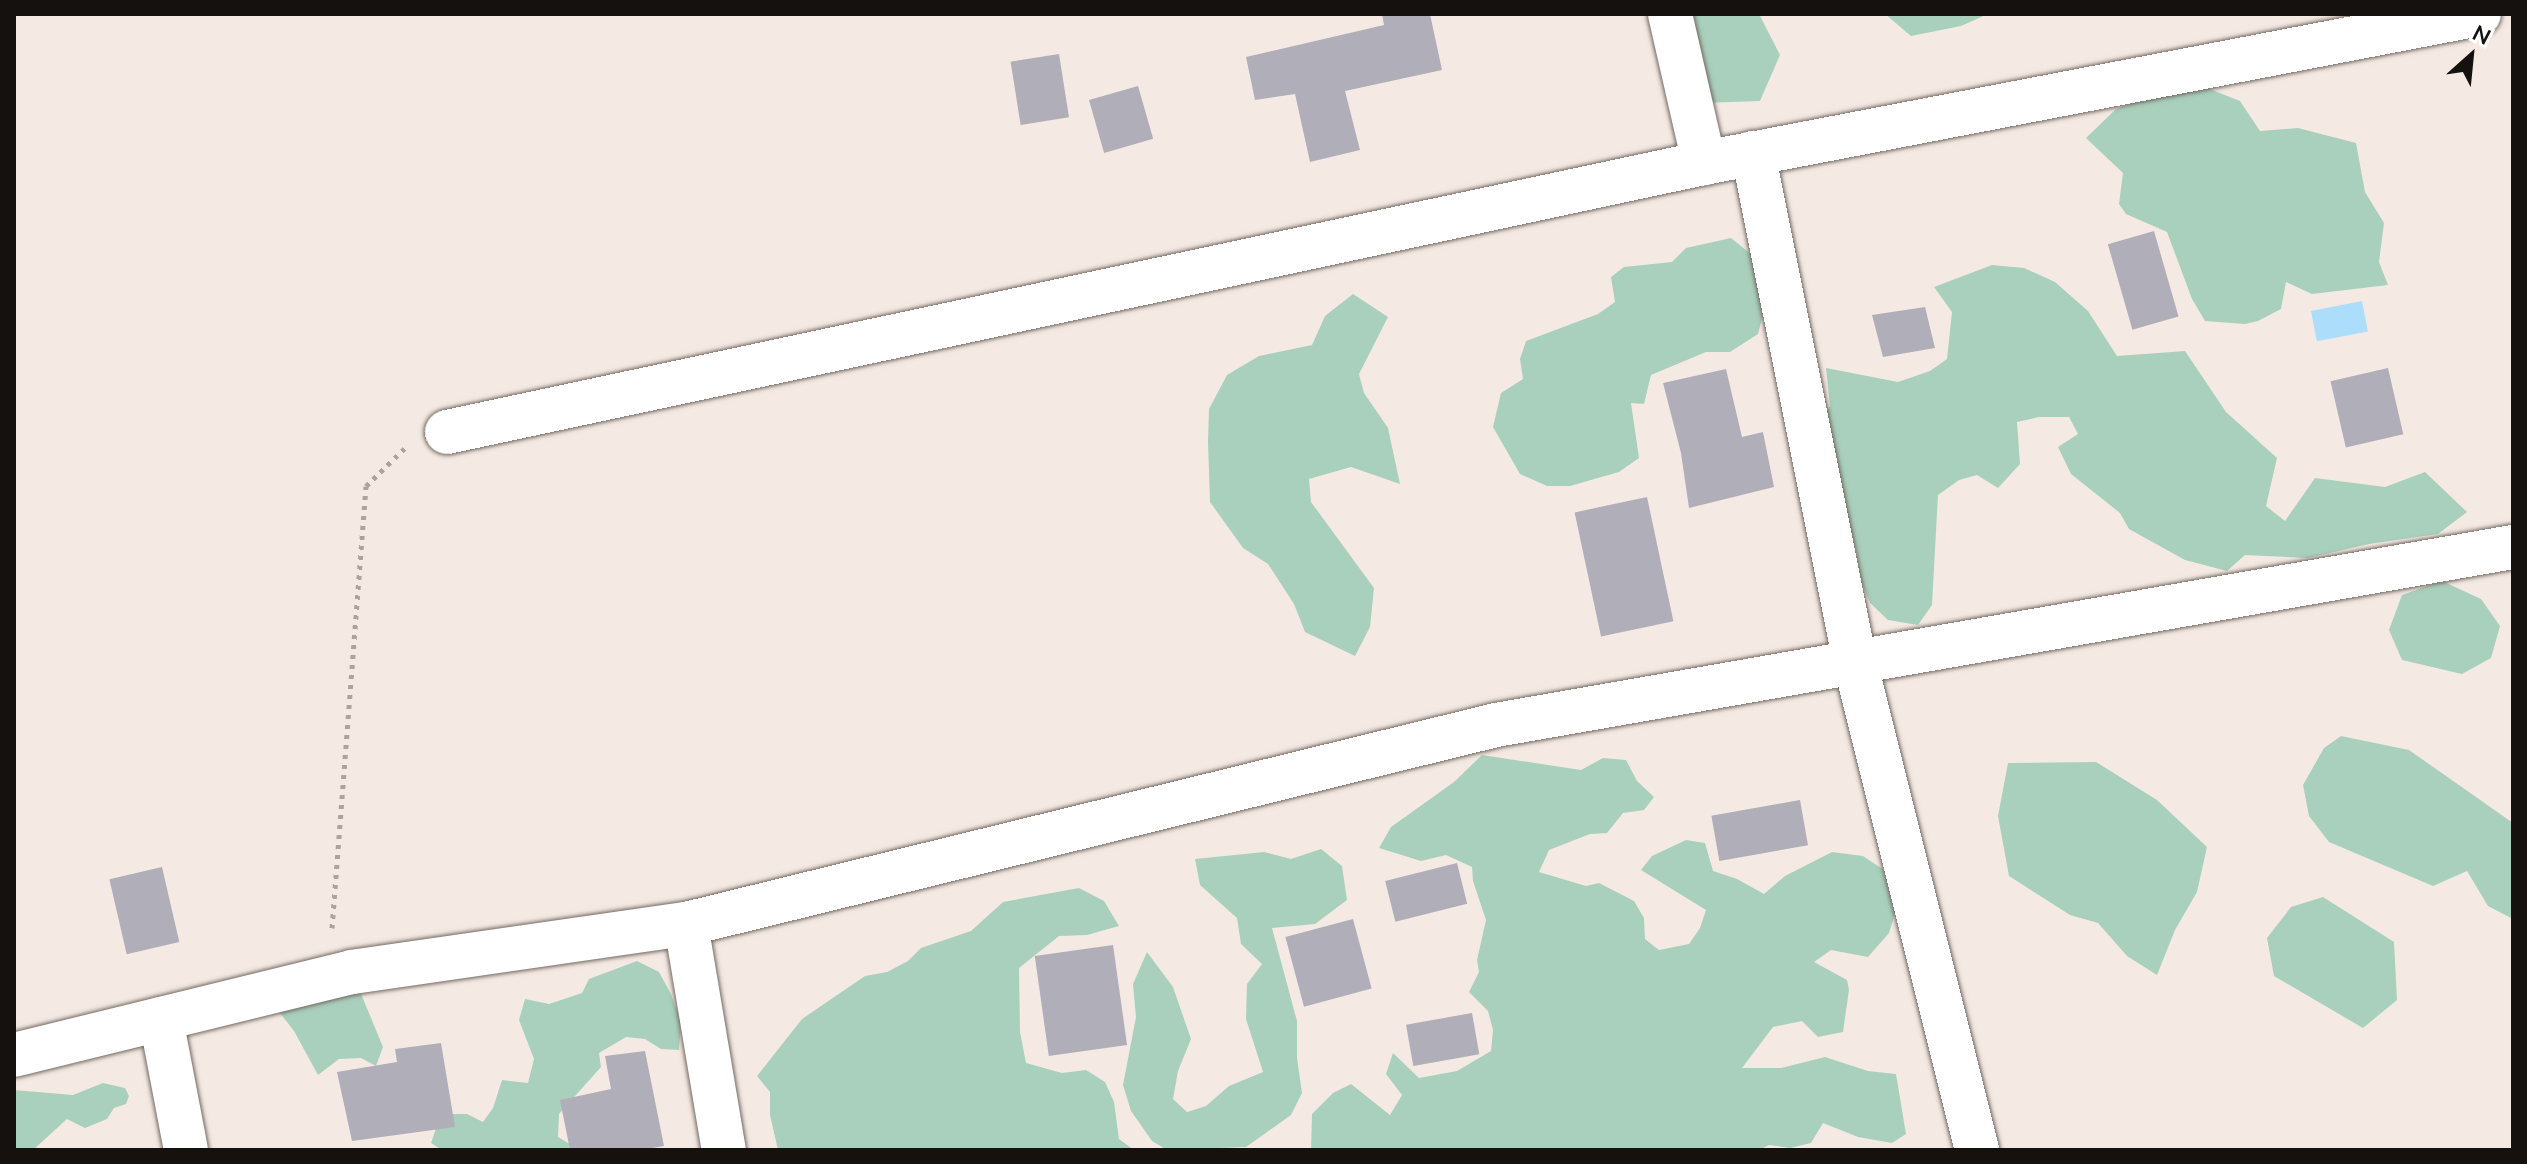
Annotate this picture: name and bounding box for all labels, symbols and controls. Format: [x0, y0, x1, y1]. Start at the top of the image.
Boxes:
north arrow [2431, 16, 2511, 96]
text: N [2468, 18, 2496, 51]

